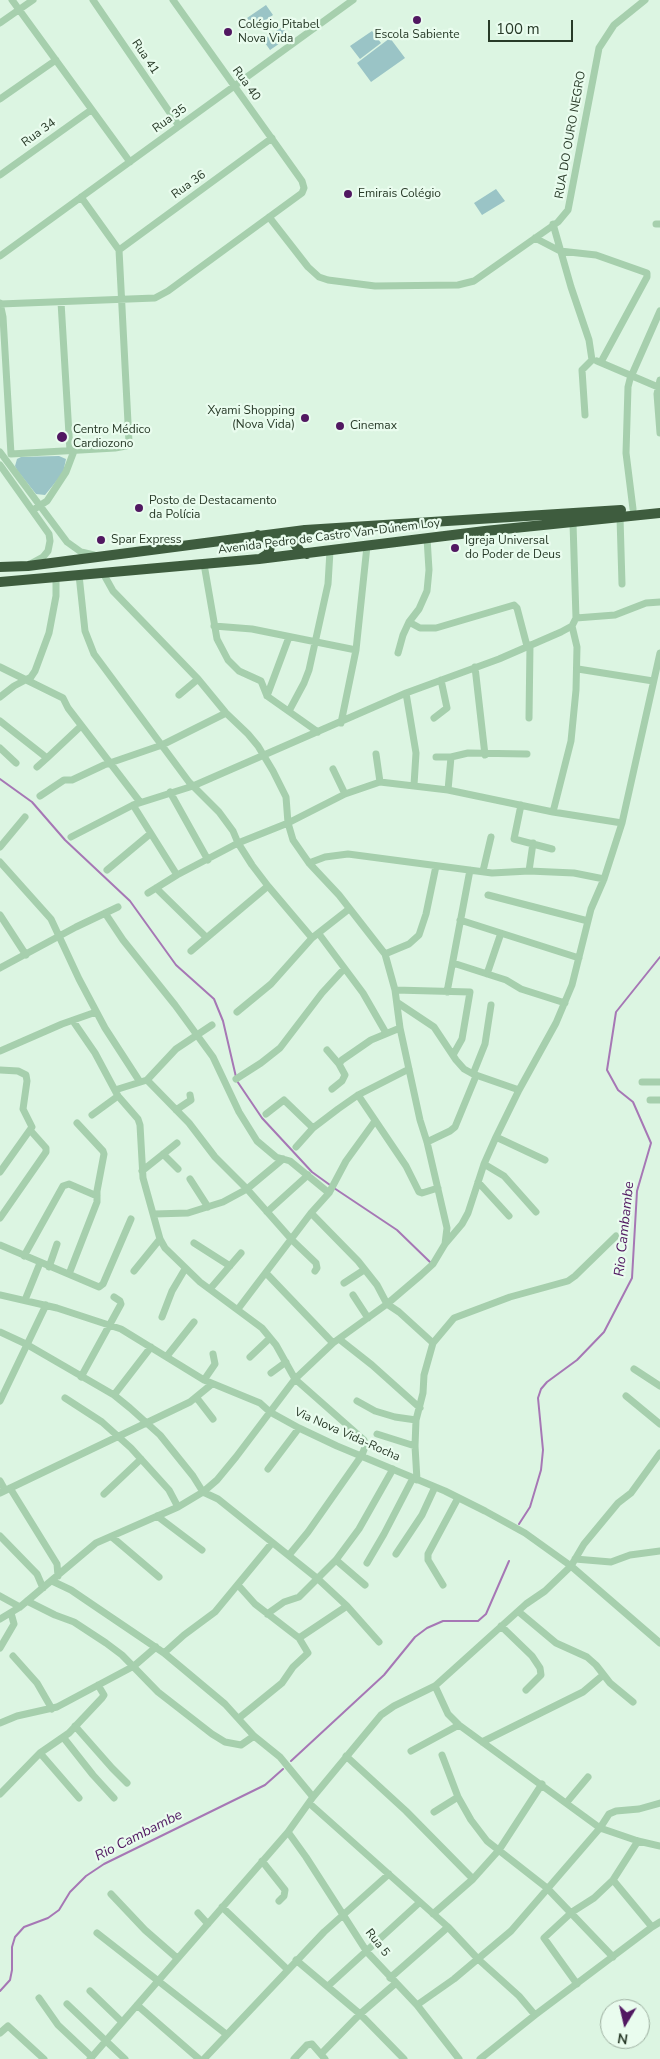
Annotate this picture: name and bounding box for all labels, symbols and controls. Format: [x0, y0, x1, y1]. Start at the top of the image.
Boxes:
scale bar [490, 10, 575, 42]
marker: Escola Sabiente [411, 14, 423, 26]
place label: Colégio Pitabel Nova Vida [238, 18, 320, 46]
text: 100 m [496, 19, 540, 39]
marker: Colégio Pitabel Nova Vida [222, 26, 234, 38]
place label: Escola Sabiente [374, 28, 460, 42]
street label: Rua 41 [128, 37, 162, 77]
street label: Rua 40 [229, 64, 263, 104]
street label: RUA DO OURO NEGRO [553, 70, 589, 200]
street label: Rua 35 [150, 102, 190, 136]
street label: Rua 34 [19, 116, 59, 150]
street label: Rua 36 [169, 168, 209, 202]
place label: Emirais Colégio [358, 187, 441, 201]
marker: Emirais Colégio [342, 188, 354, 200]
place label: Xyami Shopping (Nova Vida) [207, 404, 295, 432]
marker: Xyami Shopping (Nova Vida) [299, 412, 311, 424]
place label: Cinemax [350, 419, 397, 433]
marker: Cinemax [334, 420, 346, 432]
place label: Centro Médico Cardiozono [73, 423, 151, 451]
marker: Centro Médico Cardiozono [55, 430, 69, 444]
place label: Posto de Destacamento da Polícia [149, 494, 277, 522]
marker: Posto de Destacamento da Polícia [133, 502, 145, 514]
street label: Avenida Pedro de Castro Van-Dúnem Loy [217, 516, 441, 558]
place label: Spar Express [111, 533, 182, 547]
marker: Spar Express [95, 534, 107, 546]
place label: Igreja Universal do Poder de Deus [465, 534, 561, 562]
marker: Igreja Universal do Poder de Deus [449, 542, 461, 554]
water label: Rio Cambambe [612, 1181, 638, 1277]
street label: Via Nova Vida-Rocha [292, 1405, 402, 1465]
water label: Rio Cambambe [93, 1807, 185, 1865]
street label: Rua 5 [362, 1926, 392, 1960]
north arrow [600, 1999, 650, 2049]
text: N [616, 2028, 629, 2049]

